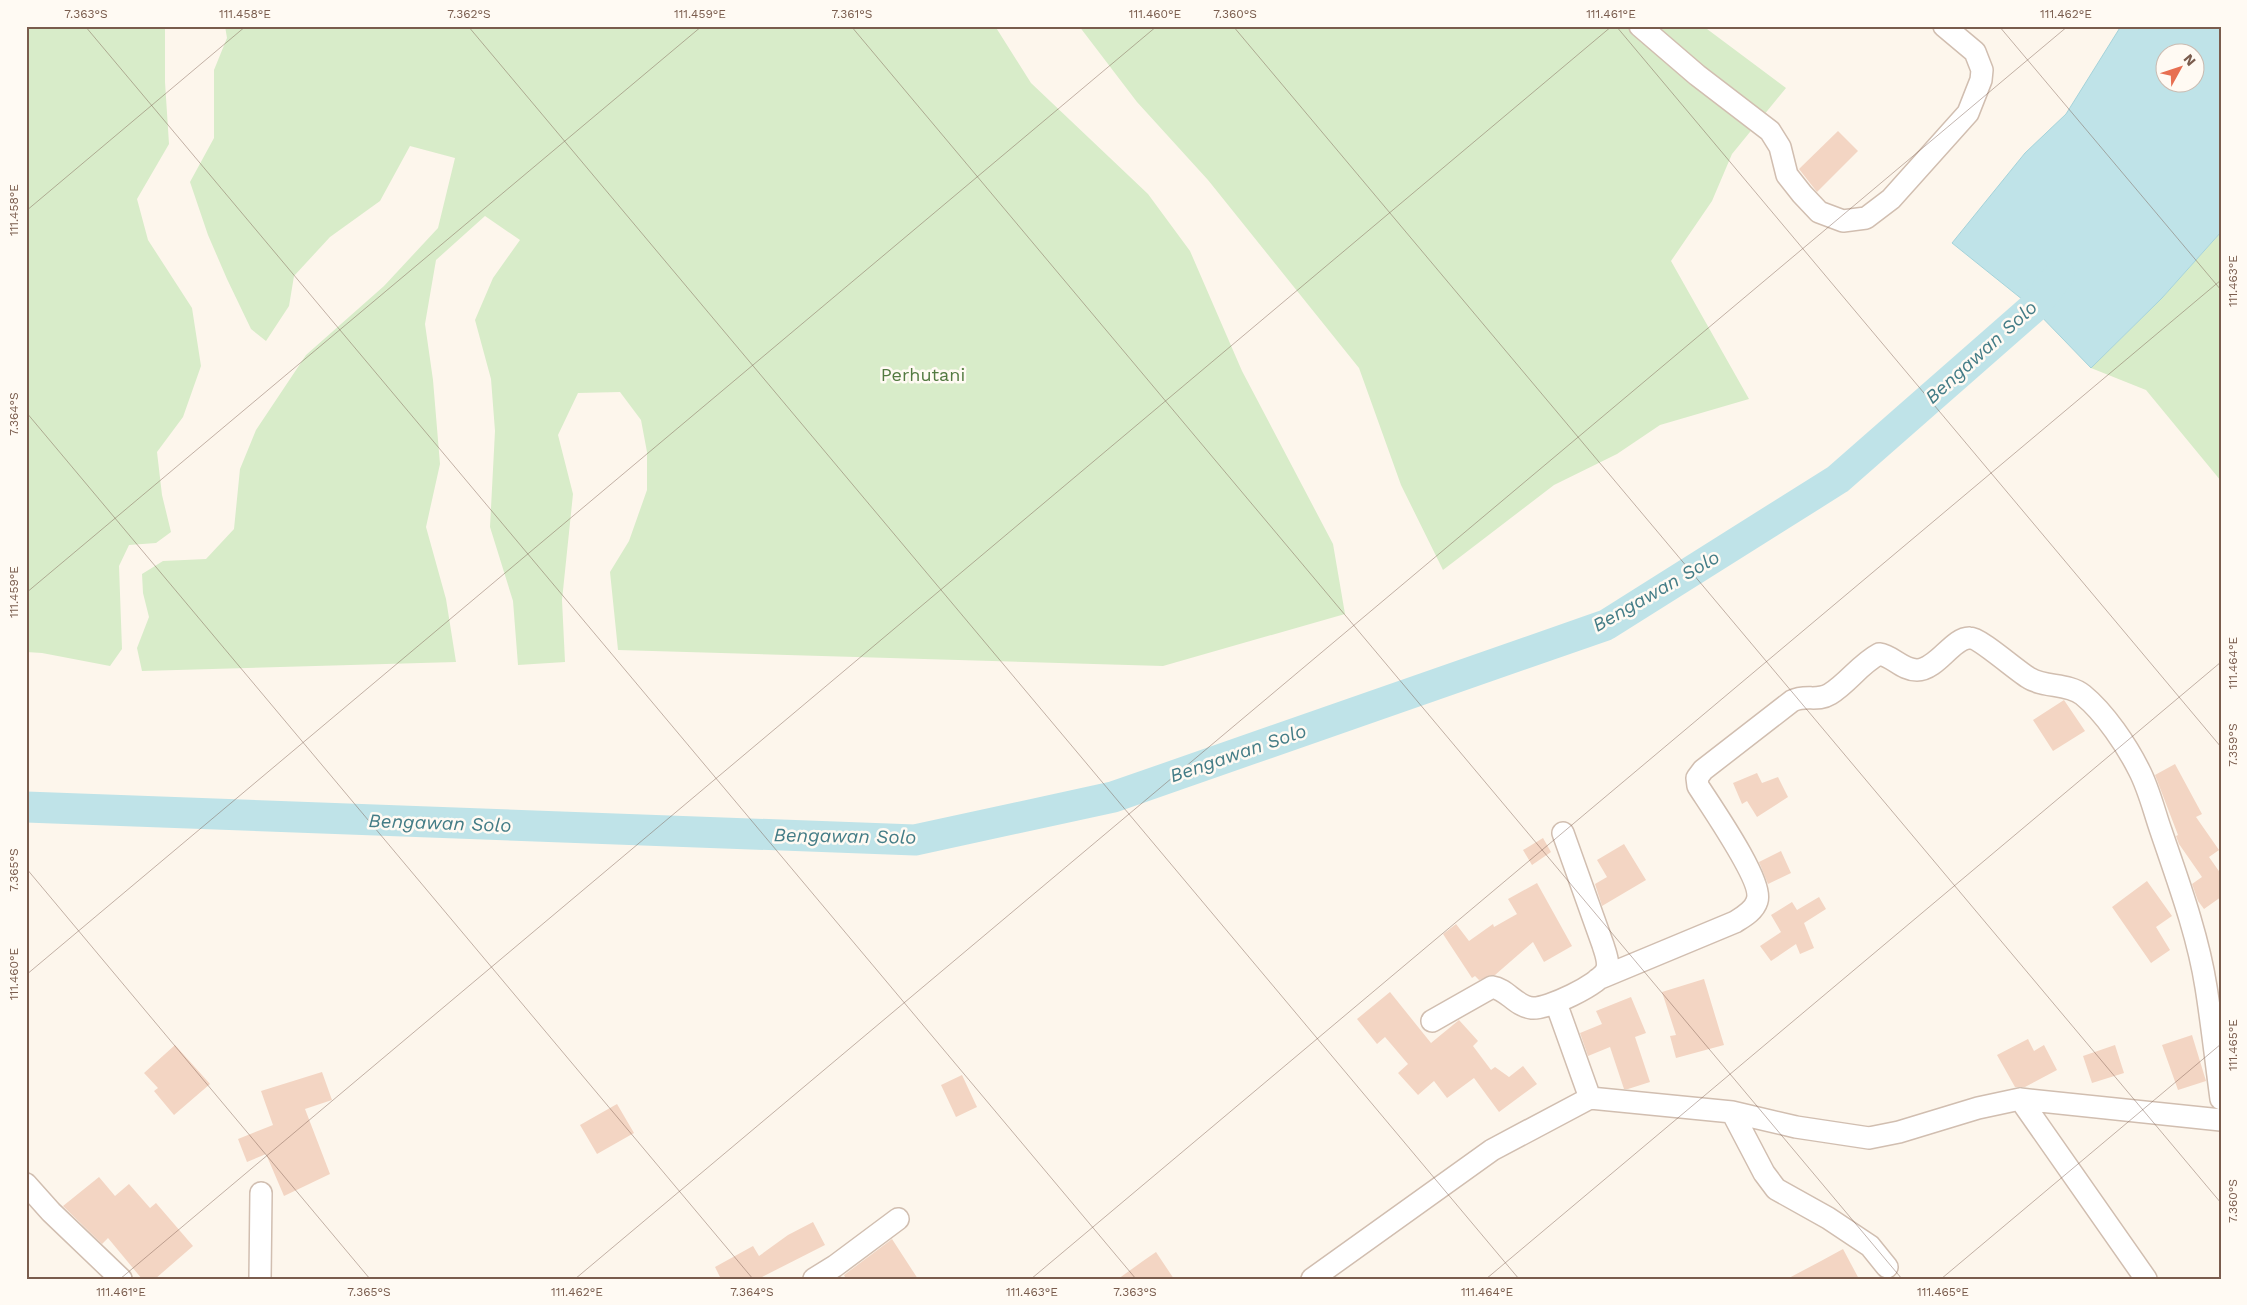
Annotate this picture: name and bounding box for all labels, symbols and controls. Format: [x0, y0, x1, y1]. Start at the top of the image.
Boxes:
text: 7.363°S [64, 7, 108, 21]
text: 111.458°E [219, 7, 271, 21]
text: 7.362°S [447, 7, 491, 21]
text: 111.459°E [674, 7, 726, 21]
text: 7.361°S [832, 7, 872, 21]
text: 111.460°E [1129, 7, 1182, 21]
text: 7.360°S [1213, 7, 1257, 21]
text: 111.461°E [1586, 7, 1636, 21]
text: 111.462°E [2040, 7, 2092, 21]
north arrow [2154, 42, 2204, 92]
text: N [2180, 51, 2199, 69]
text: 111.458°E [7, 184, 21, 236]
text: 111.463°E [2226, 255, 2240, 307]
water label: Bengawan Solo [1920, 296, 2042, 408]
park label: Perhutani [881, 364, 965, 385]
text: 7.364°S [7, 392, 21, 436]
water label: Bengawan Solo [1588, 545, 1724, 637]
text: 111.459°E [7, 566, 21, 618]
text: 111.464°E [2226, 637, 2240, 689]
water label: Bengawan Solo [1167, 719, 1309, 787]
text: 7.359°S [2226, 723, 2240, 767]
water label: Bengawan Solo [368, 809, 512, 837]
water label: Bengawan Solo [773, 823, 917, 849]
text: 7.365°S [7, 848, 21, 892]
text: 111.460°E [7, 947, 21, 1000]
text: 111.465°E [2226, 1019, 2240, 1071]
text: 7.360°S [2226, 1179, 2240, 1223]
text: 111.461°E [96, 1285, 146, 1299]
text: 7.365°S [347, 1285, 391, 1299]
text: 111.462°E [551, 1285, 603, 1299]
text: 7.364°S [730, 1285, 774, 1299]
text: 111.463°E [1006, 1285, 1058, 1299]
text: 7.363°S [1113, 1285, 1157, 1299]
text: 111.464°E [1461, 1285, 1513, 1299]
text: 111.465°E [1917, 1285, 1969, 1299]

